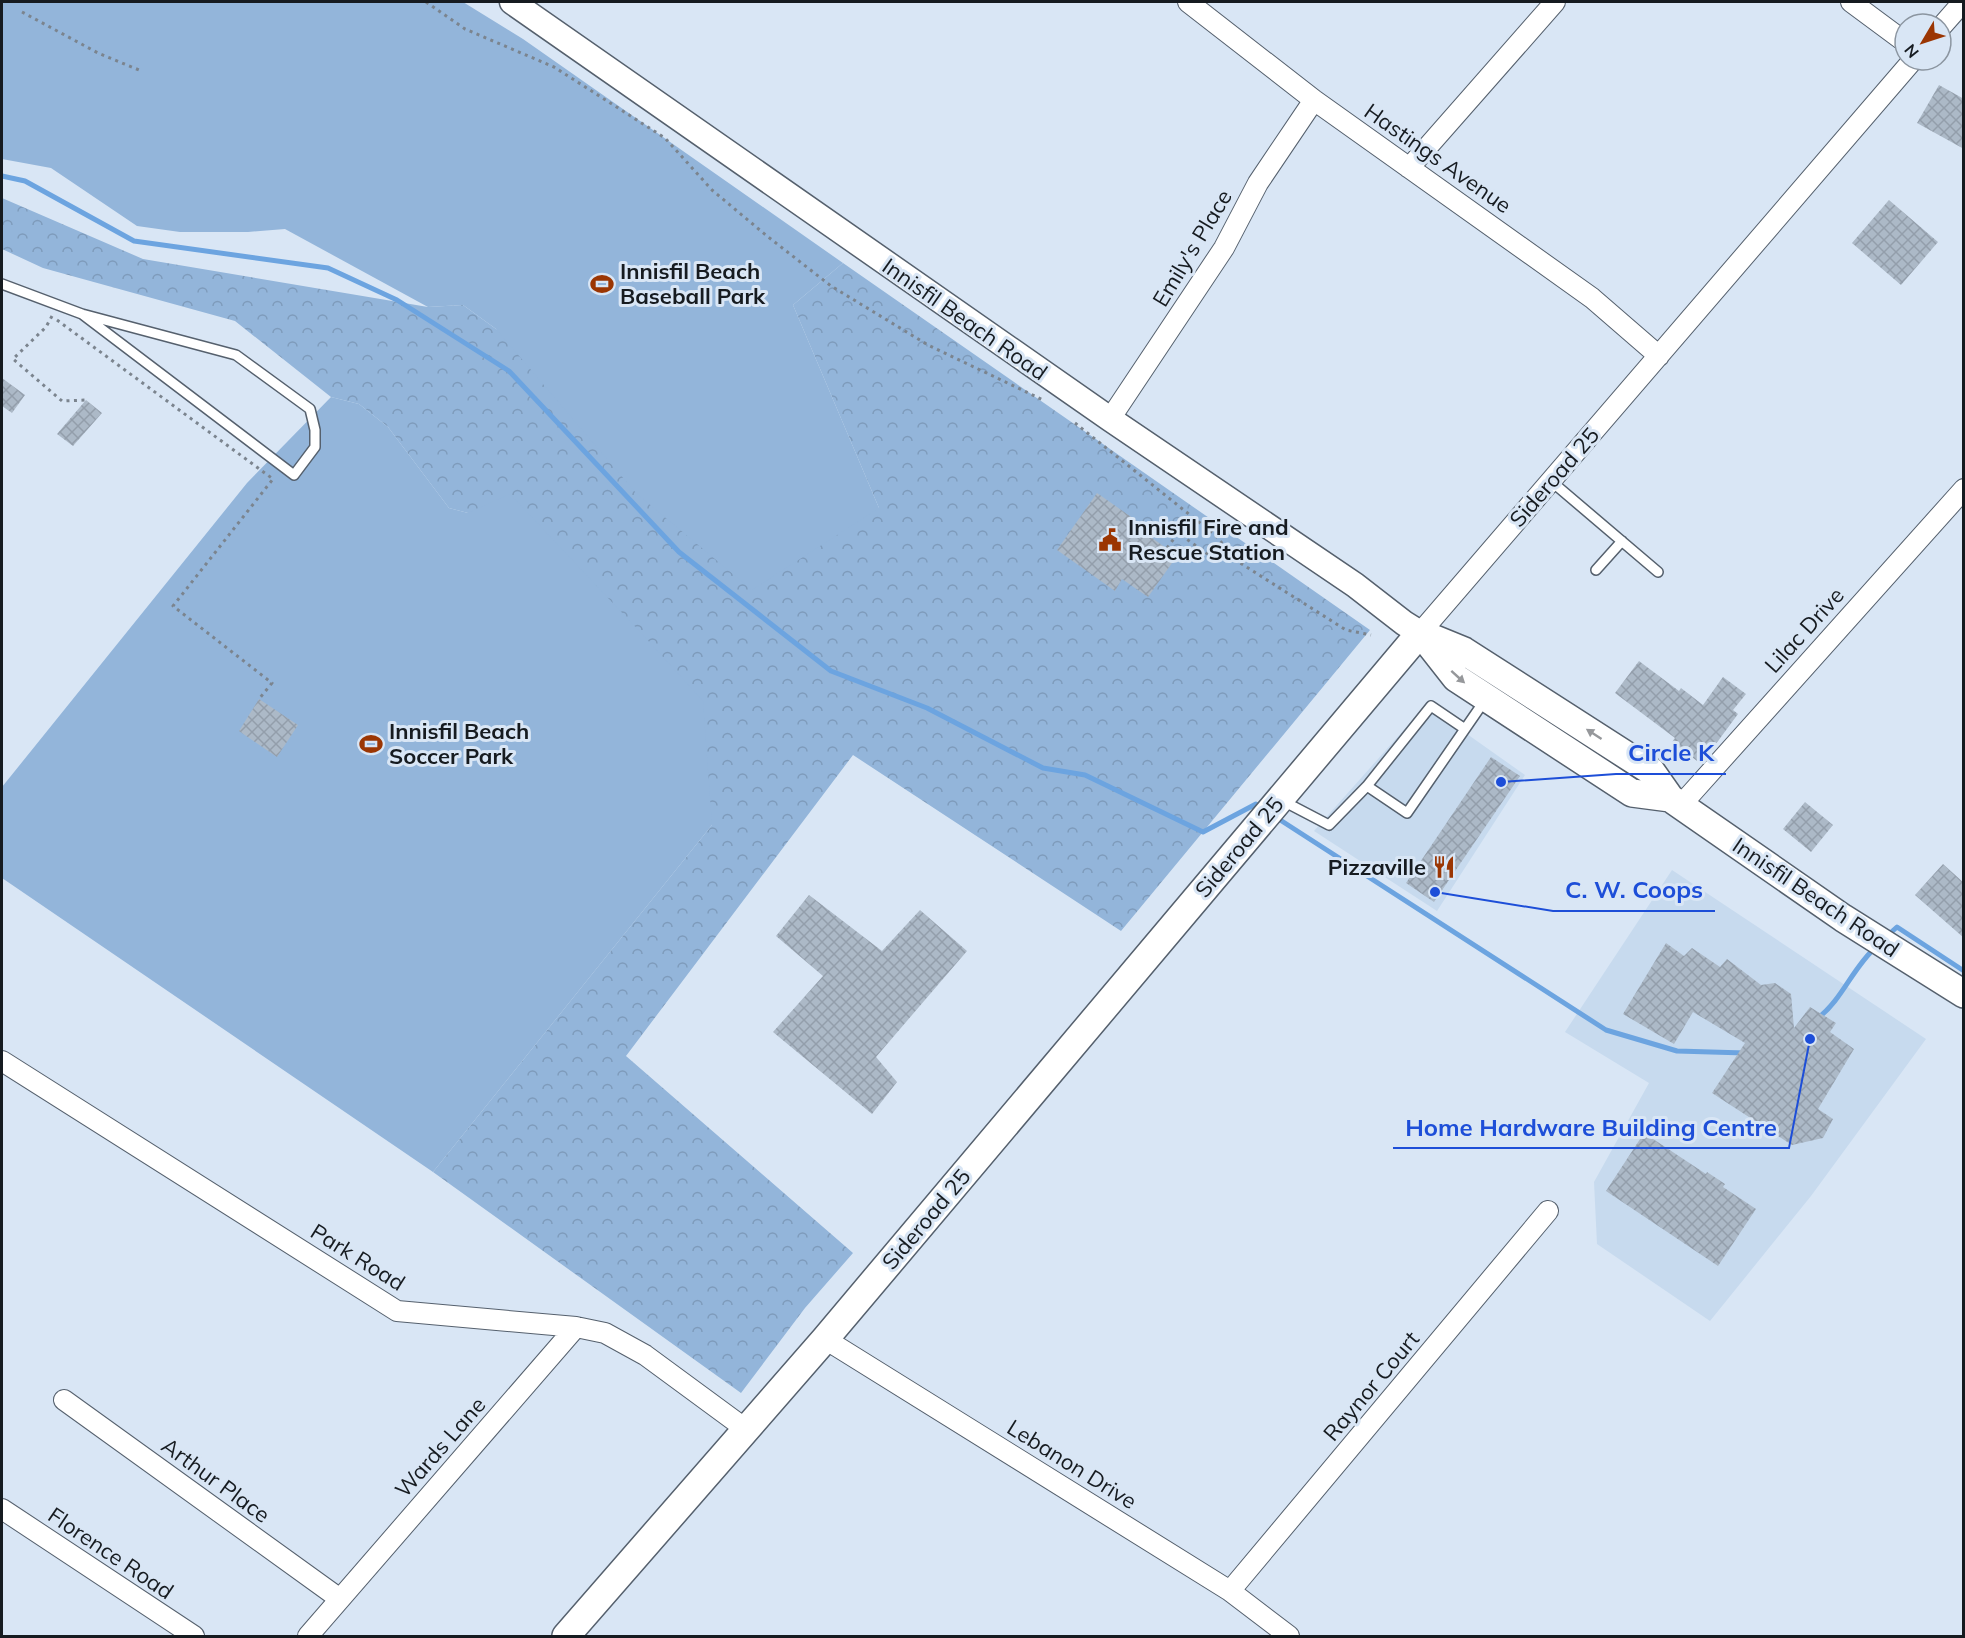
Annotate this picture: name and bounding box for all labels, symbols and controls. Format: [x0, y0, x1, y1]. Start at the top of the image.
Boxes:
north arrow [1893, 12, 1953, 72]
text: N [1900, 40, 1923, 62]
street label: Hastings Avenue [1359, 97, 1517, 219]
street label: Emily's Place [1146, 185, 1238, 311]
street label: Innisfil Beach Road [877, 252, 1053, 386]
place label: Innisfil Beach Baseball Park [620, 257, 766, 310]
sports icon: Innisfil Beach Baseball Park [589, 271, 615, 297]
street label: Sideroad 25 [1503, 421, 1605, 533]
place label: Innisfil Fire and Rescue Station [1128, 513, 1289, 566]
public building icon: Innisfil Fire and Rescue Station [1097, 527, 1123, 553]
street label: Lilac Drive [1758, 581, 1850, 679]
one-way arrow [1450, 670, 1465, 683]
place label: Innisfil Beach Soccer Park [389, 717, 529, 770]
one-way arrow [1586, 729, 1602, 740]
sports icon: Innisfil Beach Soccer Park [358, 731, 384, 757]
callout: Circle K [1616, 732, 1726, 774]
text: Circle K [1628, 737, 1715, 767]
street label: Sideroad 25 [1189, 791, 1289, 903]
street label: Innisfil Beach Road [1727, 831, 1905, 963]
place label: Pizzaville [1328, 853, 1426, 881]
restaurant icon: Pizzaville [1431, 854, 1457, 880]
callout: C. W. Coops [1553, 869, 1715, 911]
text: C. W. Coops [1565, 874, 1703, 904]
callout: Home Hardware Building Centre [1393, 1106, 1789, 1148]
text: Home Hardware Building Centre [1405, 1112, 1777, 1142]
street label: Sideroad 25 [876, 1163, 976, 1275]
street label: Park Road [306, 1217, 410, 1297]
street label: Raynor Court [1317, 1325, 1425, 1447]
street label: Wards Lane [389, 1391, 491, 1503]
street label: Lebanon Drive [1002, 1413, 1142, 1515]
street label: Arthur Place [156, 1431, 276, 1529]
street label: Florence Road [43, 1501, 179, 1605]

